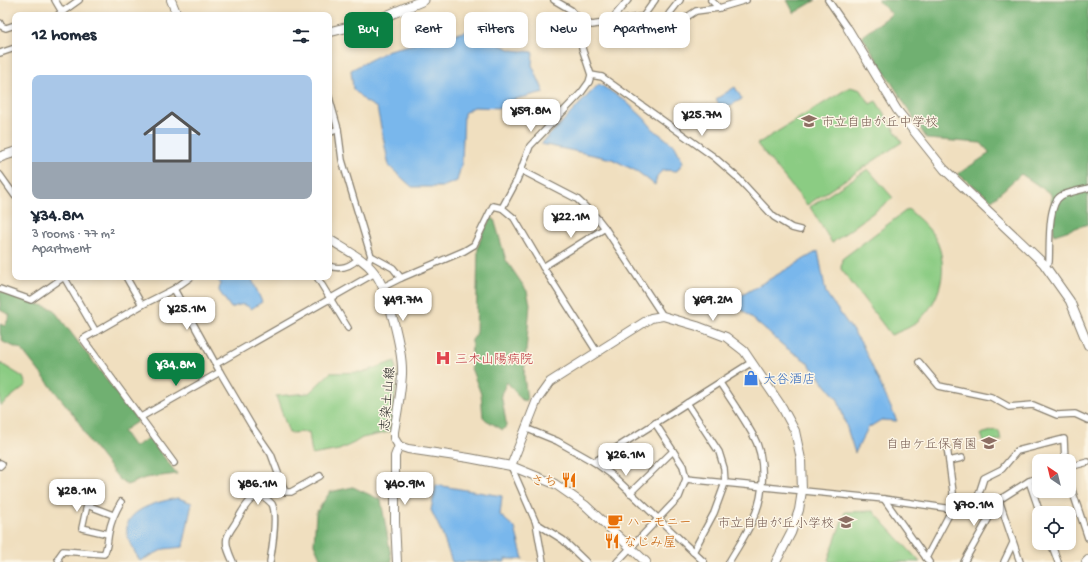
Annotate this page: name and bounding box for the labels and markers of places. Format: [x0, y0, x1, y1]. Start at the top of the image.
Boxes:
pin: ¥59.8M [498, 99, 564, 133]
pin: ¥25.7M [669, 103, 735, 137]
school or university icon: 市立自由が丘中学校 [800, 112, 818, 130]
place label: 市立自由が丘中学校 [821, 116, 938, 131]
pin: ¥22.1M [538, 205, 604, 239]
pin: ¥49.7M [370, 288, 436, 322]
pin: ¥69.2M [680, 288, 746, 322]
pin: ¥25.1M [154, 297, 220, 331]
hospital icon: 三木山陽病院 [434, 349, 452, 367]
place label: 三木山陽病院 [455, 352, 533, 368]
pin: ¥34.8M [143, 353, 209, 387]
shop icon: 大谷酒店 [742, 369, 760, 387]
place label: 大谷酒店 [763, 372, 815, 388]
school or university icon: 自由ケ丘保育園 [980, 434, 998, 452]
place label: 自由ケ丘保育園 [886, 437, 977, 453]
pin: ¥26.1M [593, 443, 659, 477]
restaurant icon: さち [560, 471, 578, 489]
pin: ¥86.1M [225, 472, 291, 506]
pin: ¥40.9M [372, 472, 438, 506]
place label: さち [531, 475, 557, 490]
pin: ¥28.1M [44, 479, 110, 513]
pin: ¥70.1M [941, 493, 1007, 527]
cafe icon: ハーモニー [606, 512, 624, 530]
school or university icon: 市立自由が丘小学校 [837, 513, 855, 531]
place label: ハーモニー [627, 516, 692, 531]
place label: 市立自由が丘小学校 [717, 517, 834, 532]
restaurant icon: なじみ屋 [603, 532, 621, 550]
place label: なじみ屋 [624, 535, 676, 551]

